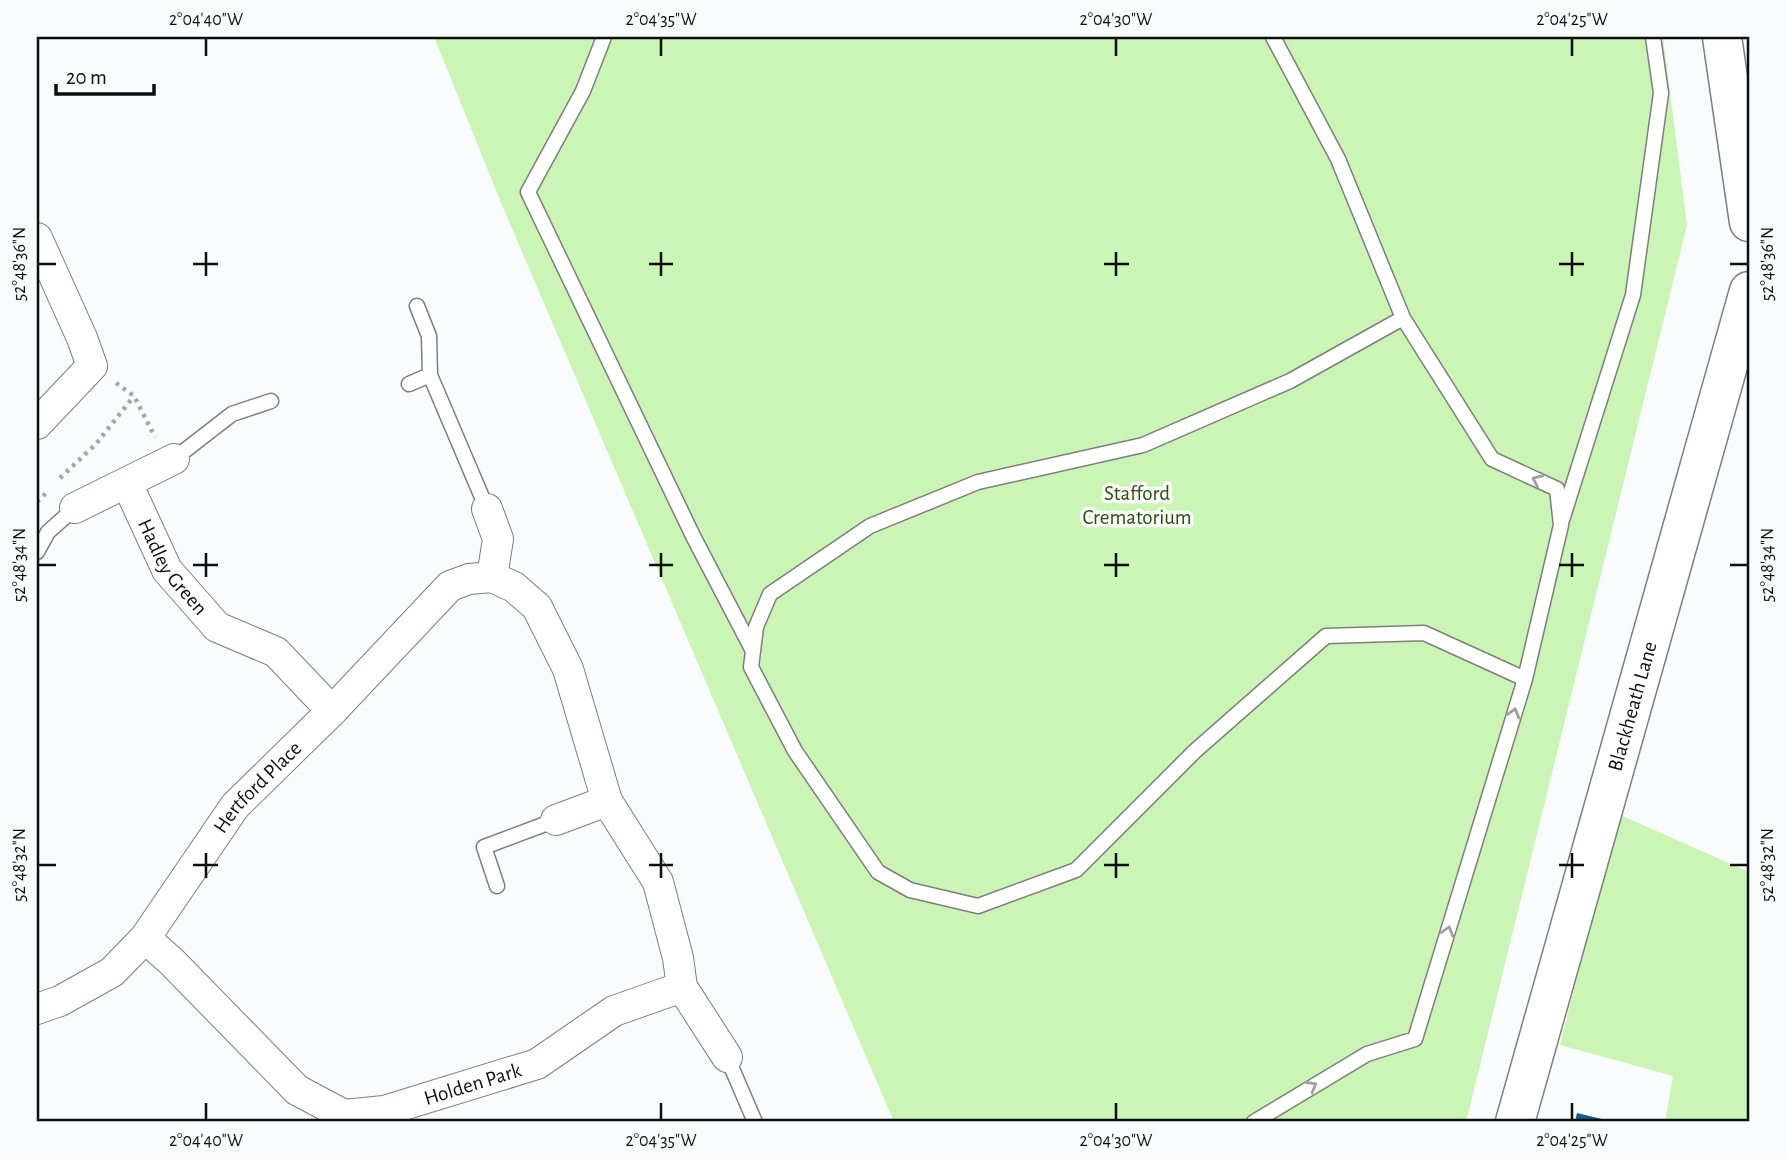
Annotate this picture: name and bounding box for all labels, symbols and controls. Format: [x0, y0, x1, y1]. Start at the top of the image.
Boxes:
text: 2°04'40"W [169, 11, 243, 29]
text: 2°04'35"W [626, 11, 696, 29]
text: 2°04'30"W [1080, 11, 1152, 29]
text: 2°04'25"W [1536, 11, 1608, 29]
scale bar [56, 52, 154, 96]
text: 20 m [66, 67, 107, 88]
text: 52°48'36"N [11, 227, 29, 301]
text: 52°48'36"N [1759, 227, 1777, 301]
one-way arrow [1532, 474, 1544, 488]
park label: Stafford Crematorium [1082, 483, 1192, 528]
street label: Hadley Green [134, 515, 212, 619]
text: 52°48'34"N [11, 528, 29, 602]
text: 52°48'34"N [1759, 528, 1777, 602]
street label: Blackheath Lane [1604, 639, 1660, 774]
one-way arrow [1506, 708, 1521, 720]
street label: Hertford Place [209, 737, 305, 837]
text: 52°48'32"N [11, 828, 29, 902]
text: 52°48'32"N [1759, 828, 1777, 902]
one-way arrow [1439, 925, 1454, 937]
street label: Holden Park [421, 1059, 524, 1109]
one-way arrow [1304, 1082, 1317, 1095]
text: 2°04'40"W [169, 1132, 243, 1150]
text: 2°04'35"W [626, 1132, 696, 1150]
text: 2°04'30"W [1080, 1132, 1152, 1150]
text: 2°04'25"W [1536, 1132, 1608, 1150]

